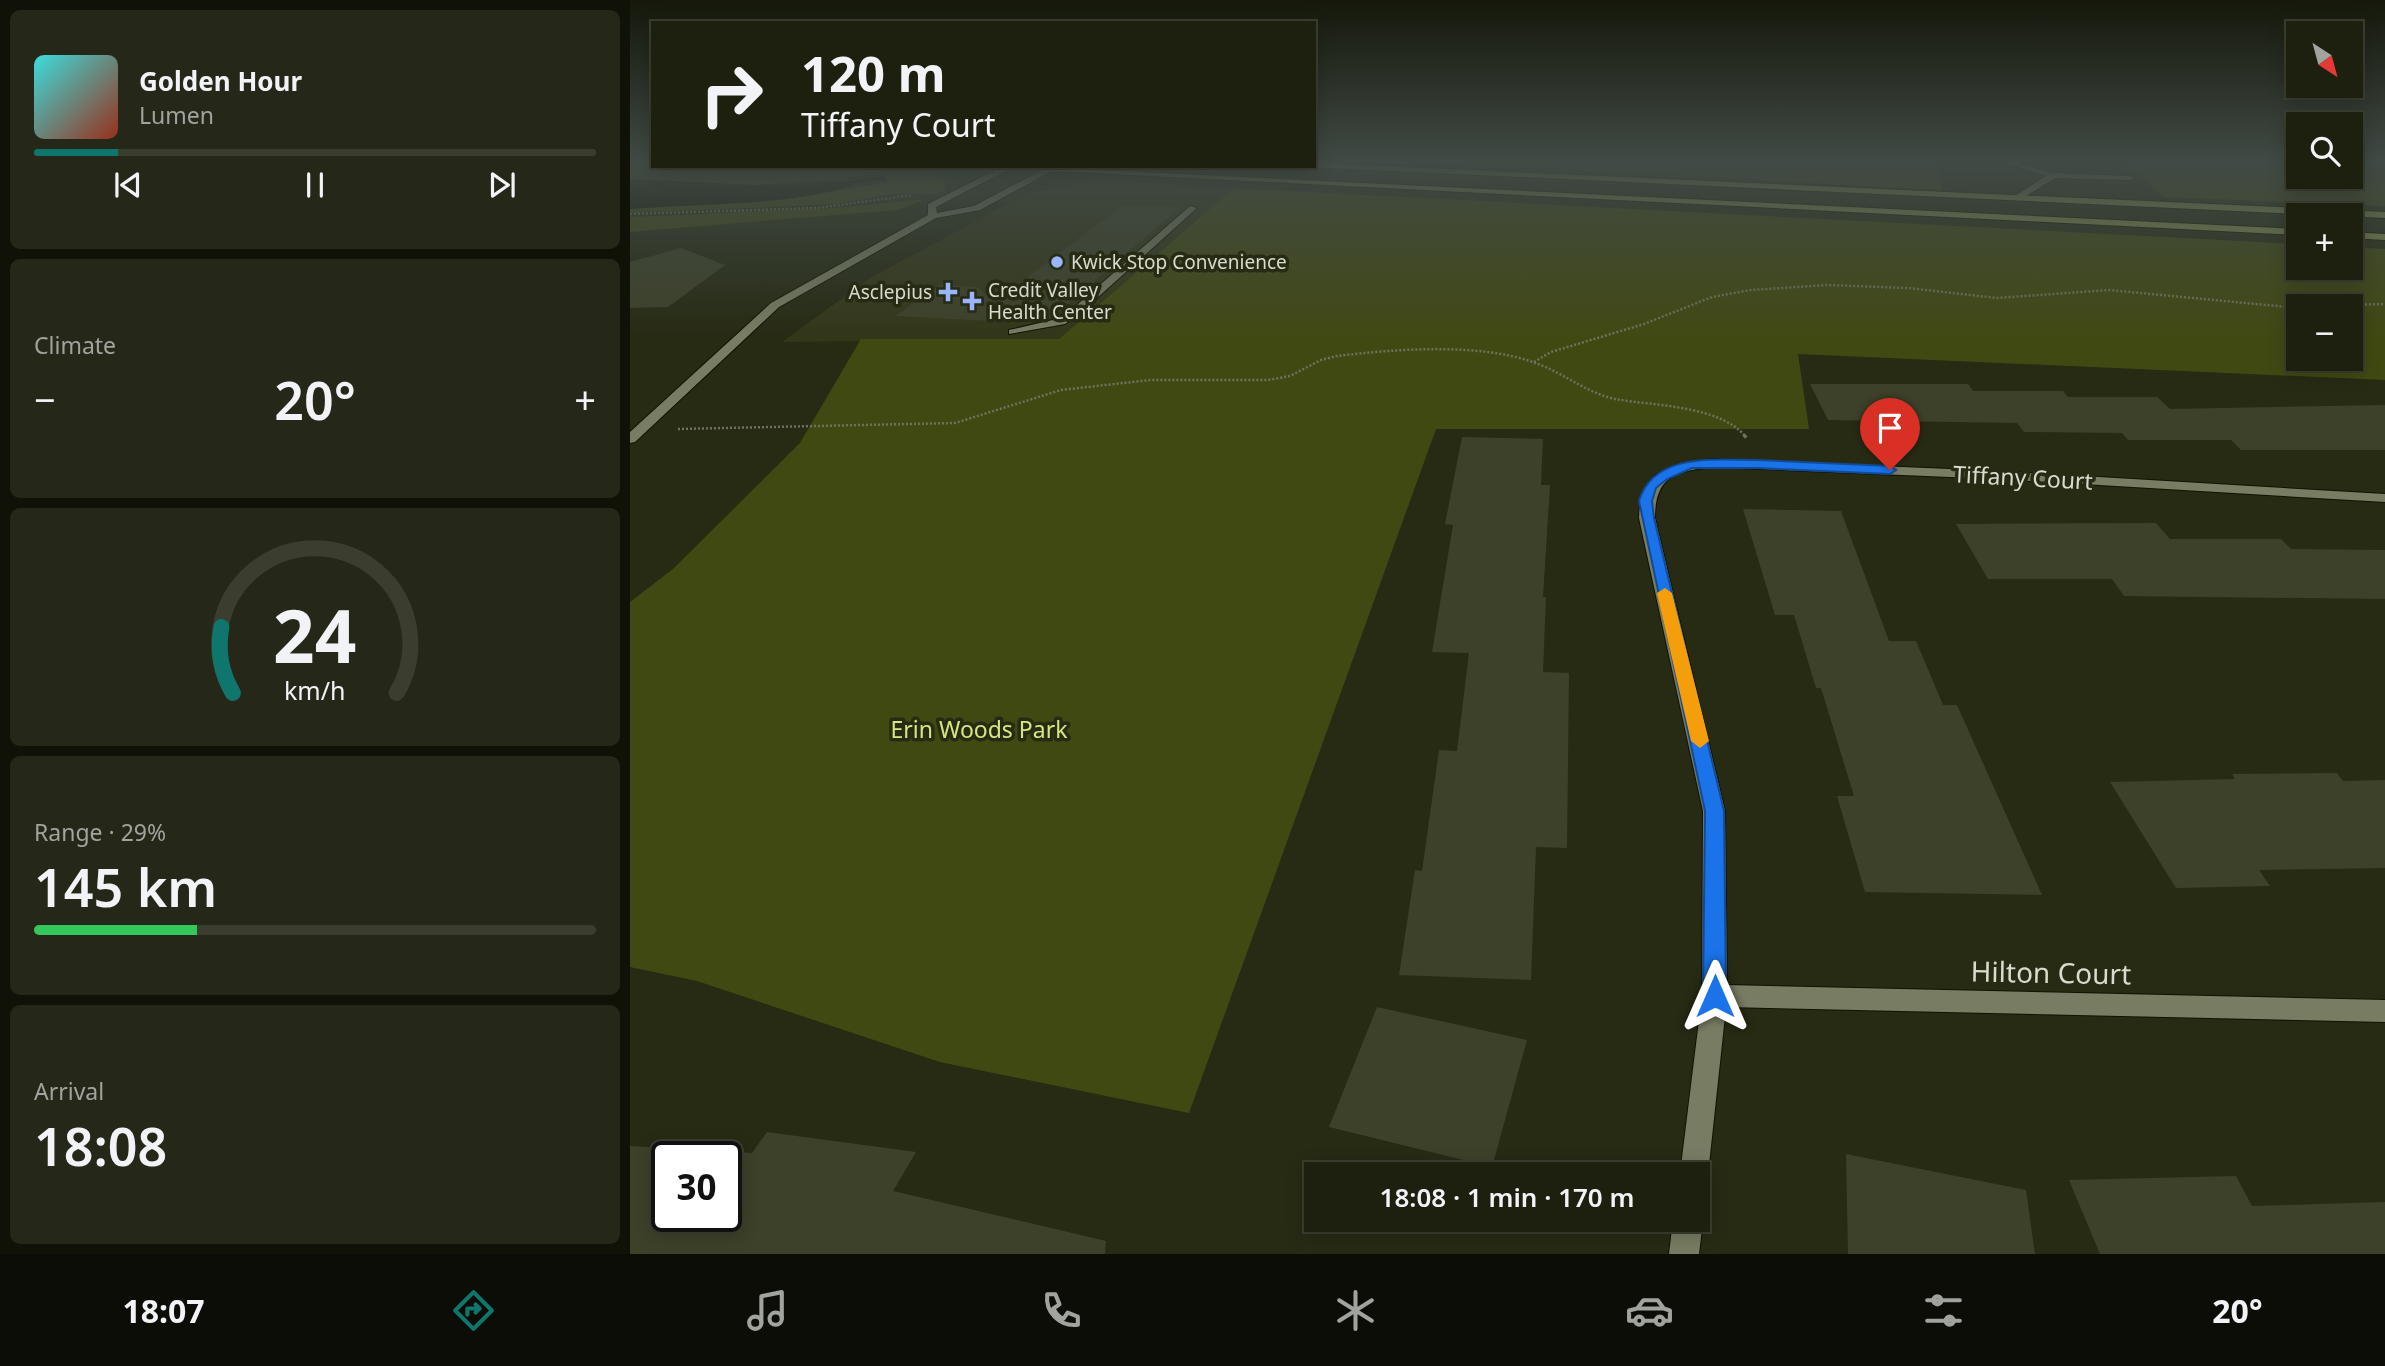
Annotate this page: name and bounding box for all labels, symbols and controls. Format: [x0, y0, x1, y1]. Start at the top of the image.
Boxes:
north arrow [2286, 21, 2362, 98]
map controls [2286, 21, 2363, 371]
text: 120 m [801, 40, 946, 106]
icon: right [686, 49, 777, 140]
text: Golden Hour [139, 63, 302, 99]
text: Lumen [139, 99, 214, 131]
text: Tiffany Court [801, 103, 996, 146]
button: search [2286, 112, 2363, 189]
icon: previous [109, 166, 147, 204]
icon: pause [296, 166, 334, 204]
icon: next [483, 166, 521, 204]
button: + [2286, 203, 2363, 280]
place label: Kwick Stop Convenience [1071, 249, 1287, 275]
marker: Kwick Stop Convenience [1049, 254, 1065, 270]
place label: Credit Valley Health Center [988, 277, 1112, 325]
place label: Asclepius [849, 279, 932, 305]
marker: Asclepius [938, 282, 958, 302]
marker: Credit Valley Health Center [962, 291, 982, 311]
button: − [2286, 294, 2363, 371]
text: Climate [34, 329, 116, 361]
text: 20° [274, 364, 356, 435]
text: − [34, 373, 56, 425]
text: + [574, 373, 596, 425]
pin [1860, 398, 1920, 470]
icon: arrive [1871, 409, 1909, 447]
street label: Tiffany Court [1952, 457, 2094, 497]
text: 24 [273, 585, 357, 684]
text: km/h [284, 673, 346, 707]
park label: Erin Woods Park [891, 713, 1068, 745]
text: Range · 29% [34, 816, 166, 848]
text: 145 km [34, 851, 217, 922]
street label: Hilton Court [1970, 952, 2132, 992]
position arrow [1678, 959, 1752, 1033]
text: Arrival [34, 1075, 104, 1107]
text: 18:08 [34, 1110, 167, 1181]
speed limit sign: 30 [651, 1141, 742, 1232]
text: 18:08 · 1 min · 170 m [1380, 1179, 1634, 1215]
icon: directions [449, 1286, 498, 1335]
icon: music [743, 1286, 792, 1335]
icon: phone [1037, 1286, 1086, 1335]
icon: climate [1331, 1286, 1380, 1335]
icon: car [1625, 1286, 1674, 1335]
icon: filters [1919, 1286, 1968, 1335]
text: 18:07 [122, 1289, 205, 1332]
text: 20° [2212, 1289, 2263, 1332]

